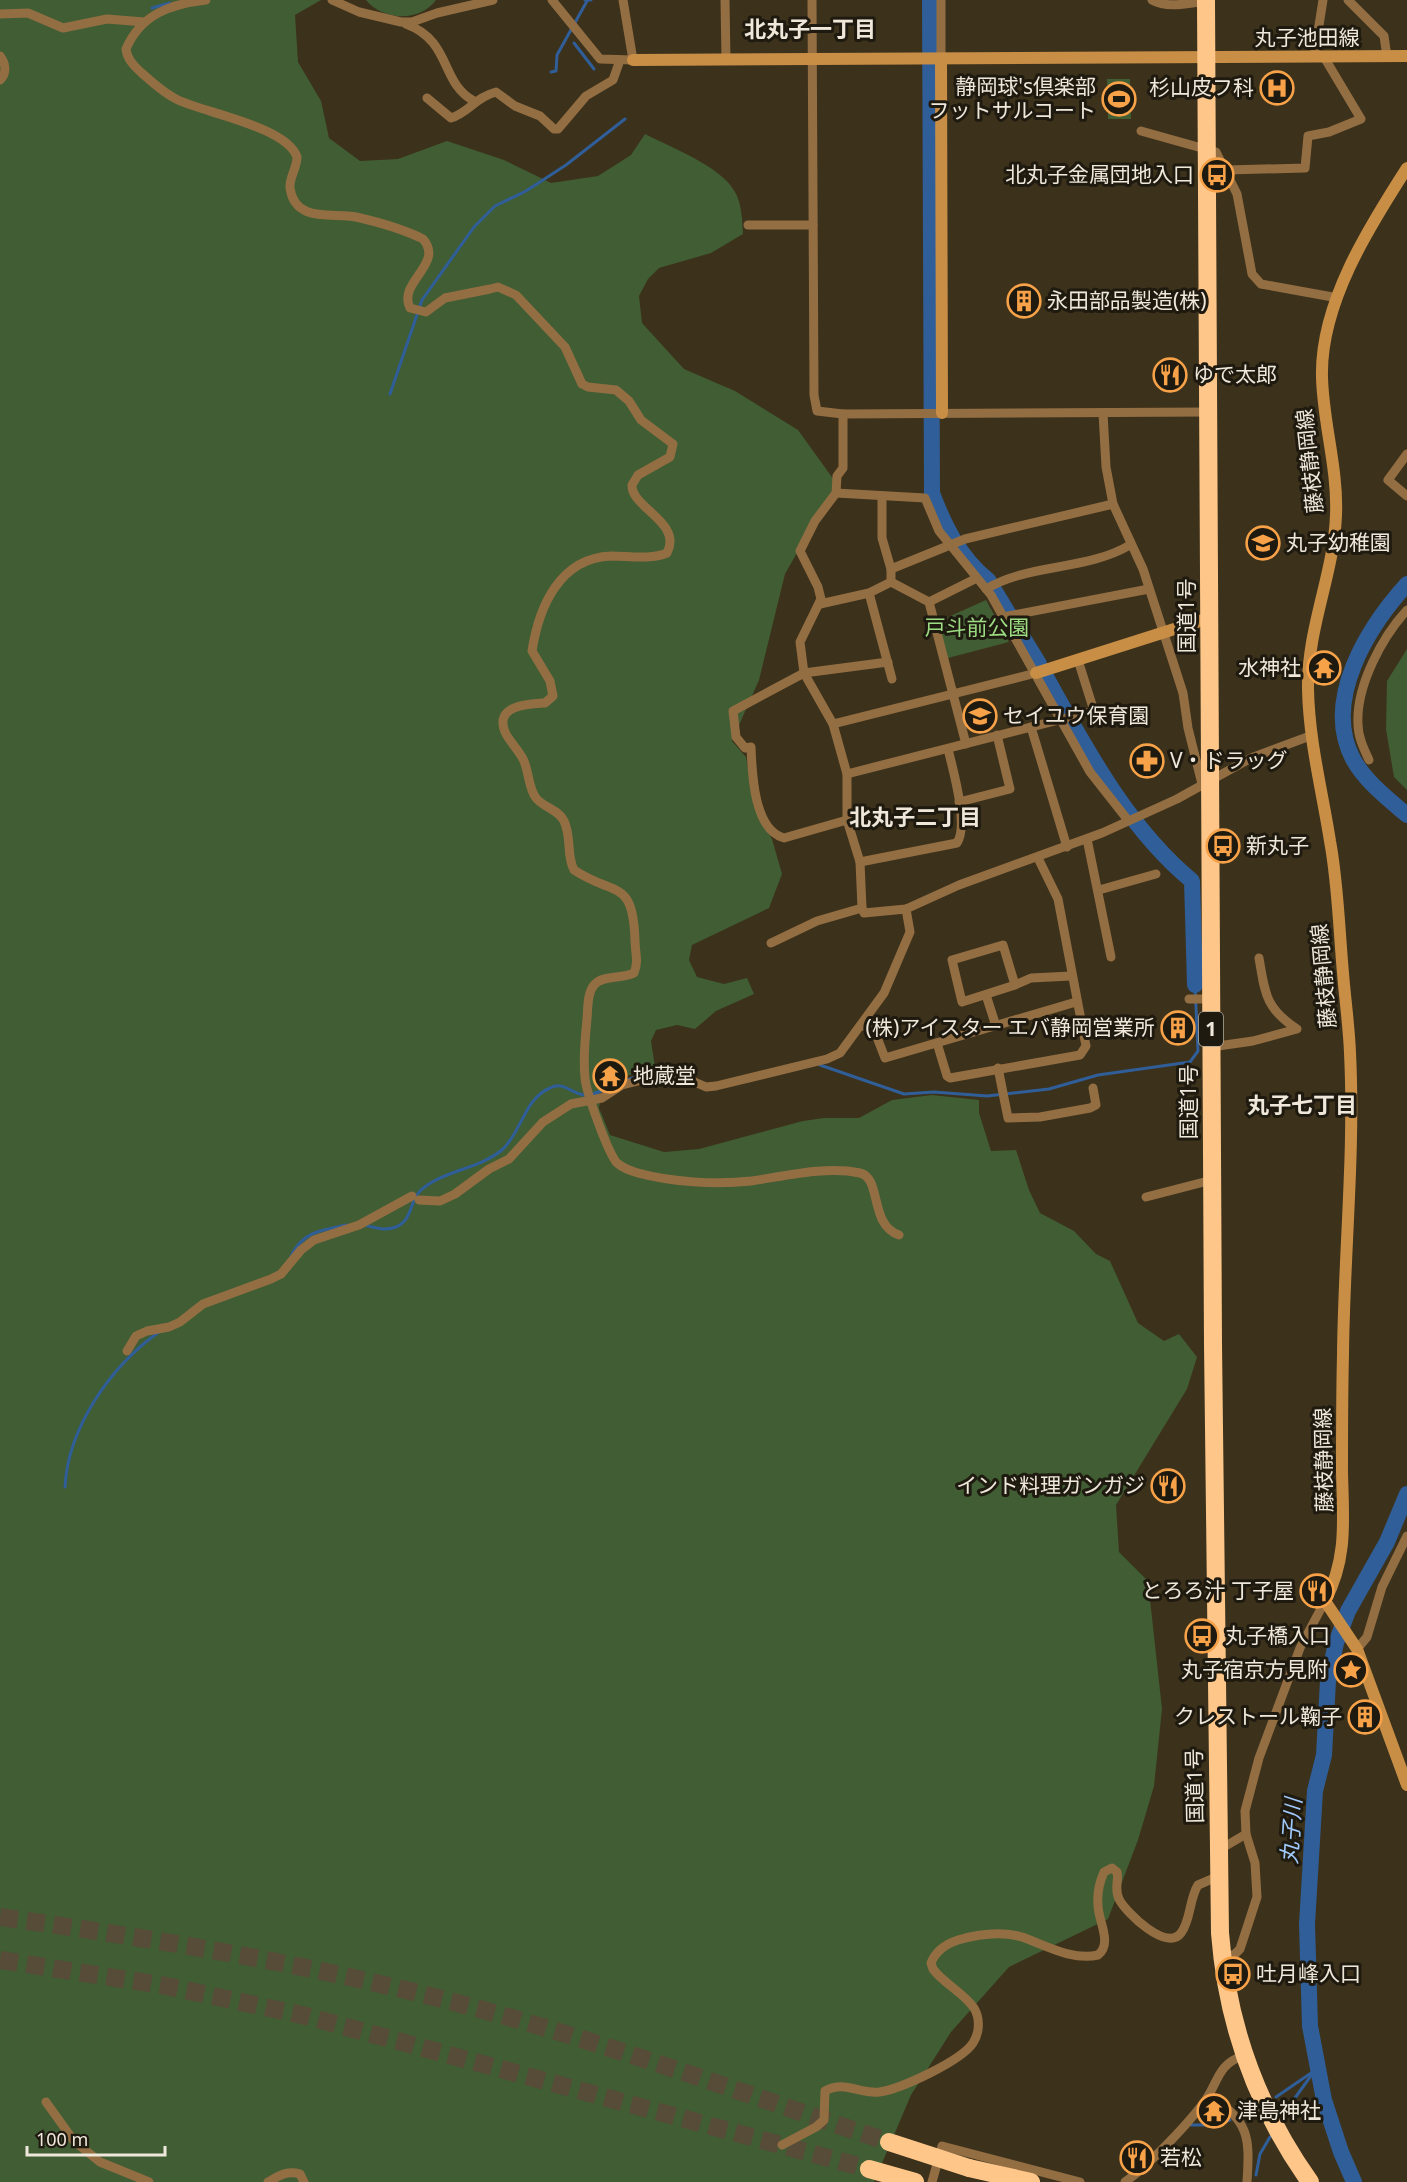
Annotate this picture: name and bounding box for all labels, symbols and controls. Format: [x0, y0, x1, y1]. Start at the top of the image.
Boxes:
district label: 北丸子一丁目 [744, 13, 876, 43]
street label: 丸子池田線 [1255, 23, 1360, 51]
hospital icon: 杉山皮フ科 [1259, 70, 1295, 106]
place label: 静岡球's倶楽部 フットサルコート [928, 72, 1096, 124]
place label: 杉山皮フ科 [1149, 73, 1254, 101]
sports icon: 静岡球's倶楽部 フットサルコート [1101, 81, 1137, 117]
bus stop icon: 北丸子金属団地入口 [1199, 157, 1235, 193]
place label: 北丸子金属団地入口 [1005, 160, 1194, 188]
building icon: 永田部品製造(株) [1006, 283, 1042, 319]
place label: 永田部品製造(株) [1047, 286, 1207, 314]
restaurant icon: ゆで太郎 [1152, 357, 1188, 393]
place label: ゆで太郎 [1193, 360, 1277, 388]
street label: 藤枝静岡線 [1290, 407, 1328, 515]
school or university icon: 丸子幼稚園 [1245, 525, 1281, 561]
place label: 丸子幼稚園 [1286, 528, 1391, 556]
street label: 国道1号 [1172, 578, 1200, 654]
park label: 戸斗前公園 [925, 613, 1030, 641]
temple icon: 水神社 [1306, 650, 1342, 686]
place label: 水神社 [1238, 653, 1301, 681]
school or university icon: セイユウ保育園 [962, 698, 998, 734]
place label: セイユウ保育園 [1003, 701, 1150, 729]
pharmacy icon: V・ドラッグ [1129, 743, 1165, 779]
place label: V・ドラッグ [1170, 746, 1288, 774]
district label: 北丸子二丁目 [849, 801, 981, 831]
bus stop icon: 新丸子 [1205, 828, 1241, 864]
place label: 新丸子 [1246, 831, 1309, 859]
street label: 藤枝静岡線 [1304, 923, 1342, 1030]
building icon: (株)アイスター エバ静岡営業所 [1160, 1010, 1196, 1046]
road number: 1 [1199, 1012, 1223, 1046]
place label: (株)アイスター エバ静岡営業所 [866, 1013, 1155, 1041]
temple icon: 地蔵堂 [592, 1058, 628, 1094]
place label: 地蔵堂 [633, 1061, 696, 1089]
street label: 国道1号 [1174, 1064, 1202, 1140]
district label: 丸子七丁目 [1247, 1089, 1357, 1119]
street label: 藤枝静岡線 [1308, 1407, 1338, 1513]
restaurant icon: インド料理ガンガジ [1150, 1468, 1186, 1504]
place label: インド料理ガンガジ [956, 1471, 1145, 1499]
restaurant icon: とろろ汁 丁子屋 [1299, 1573, 1335, 1609]
place label: とろろ汁 丁子屋 [1142, 1576, 1294, 1604]
bus stop icon: 丸子橋入口 [1184, 1618, 1220, 1654]
place label: 丸子橋入口 [1225, 1621, 1330, 1649]
place icon: 丸子宿京方見附 [1333, 1652, 1369, 1688]
place label: 丸子宿京方見附 [1181, 1655, 1328, 1683]
building icon: クレストール鞠子 [1347, 1699, 1383, 1735]
place label: クレストール鞠子 [1174, 1702, 1342, 1730]
street label: 国道1号 [1179, 1748, 1209, 1824]
water label: 丸子川 [1273, 1795, 1307, 1865]
bus stop icon: 吐月峰入口 [1215, 1956, 1251, 1992]
place label: 吐月峰入口 [1256, 1959, 1361, 1987]
temple icon: 津島神社 [1196, 2093, 1232, 2129]
place label: 津島神社 [1237, 2096, 1321, 2124]
scale bar [27, 2119, 165, 2157]
text: 100 m [36, 2127, 88, 2151]
restaurant icon: 若松 [1119, 2140, 1155, 2176]
place label: 若松 [1160, 2143, 1202, 2171]

